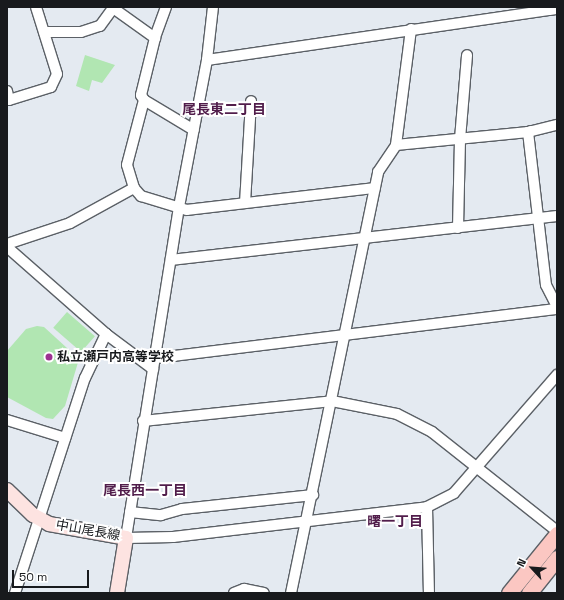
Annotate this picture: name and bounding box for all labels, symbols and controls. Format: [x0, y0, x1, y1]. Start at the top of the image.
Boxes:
district label: 尾長東二丁目 [182, 101, 266, 117]
place label: 私立瀬戸内高等学校 [57, 349, 174, 365]
marker: 私立瀬戸内高等学校 [44, 352, 54, 362]
district label: 尾長西一丁目 [103, 482, 187, 498]
district label: 曙一丁目 [367, 513, 423, 529]
street label: 中山尾長線 [55, 518, 121, 544]
north arrow [512, 548, 552, 588]
text: N [513, 556, 529, 569]
scale bar [14, 562, 91, 588]
text: 50 m [19, 569, 47, 585]

